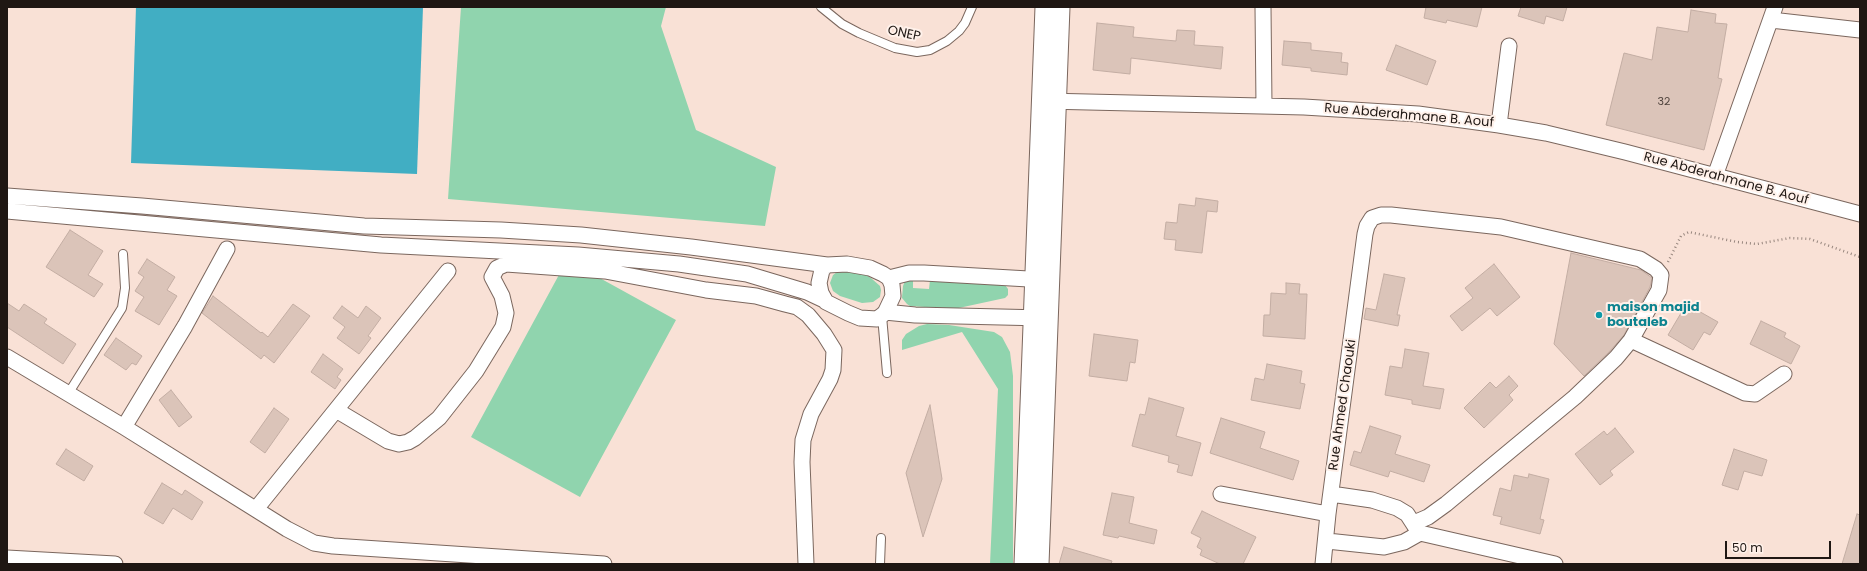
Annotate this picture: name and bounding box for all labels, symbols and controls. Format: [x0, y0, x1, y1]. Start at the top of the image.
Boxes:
street label: ONEP [886, 23, 922, 45]
house number: 32 [1658, 95, 1670, 109]
street label: Rue Abderahmane B. Aouf [1324, 101, 1494, 131]
street label: Rue Abderahmane B. Aouf [1642, 149, 1810, 209]
place label: maison majid boutaleb [1607, 300, 1700, 331]
marker: maison majid boutaleb [1594, 310, 1604, 320]
street label: Rue Ahmed Chaouki [1326, 338, 1360, 472]
scale bar [1727, 533, 1833, 559]
text: 50 m [1732, 539, 1763, 556]

